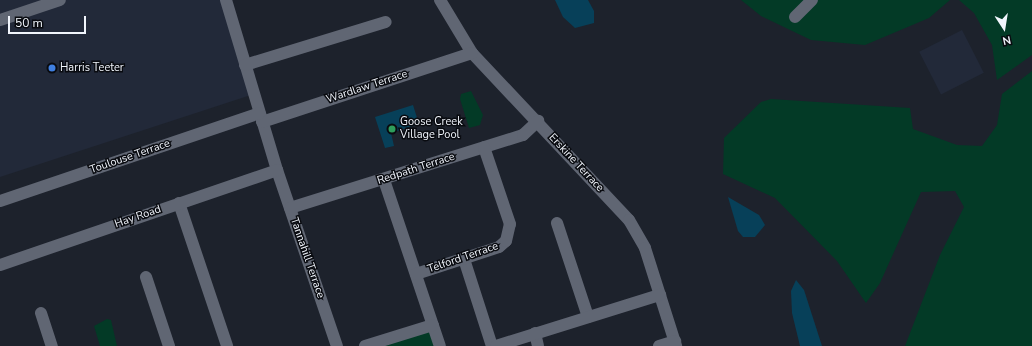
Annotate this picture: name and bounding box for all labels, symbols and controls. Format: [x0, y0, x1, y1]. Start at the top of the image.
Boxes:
scale bar [10, 8, 88, 34]
north arrow [984, 8, 1024, 48]
text: 50 m [15, 15, 43, 31]
text: N [1001, 32, 1012, 48]
place label: Harris Teeter [60, 61, 124, 75]
marker: Harris Teeter [47, 63, 57, 73]
street label: Wardlaw Terrace [325, 68, 409, 106]
place label: Goose Creek Village Pool [400, 116, 463, 142]
marker: Goose Creek Village Pool [387, 124, 397, 134]
street label: Erskine Terrace [546, 131, 606, 195]
street label: Toulouse Terrace [88, 137, 172, 177]
street label: Redpath Terrace [376, 150, 456, 188]
street label: Hay Road [113, 203, 163, 231]
street label: Tannahill Terrace [287, 216, 327, 300]
street label: Telford Terrace [426, 240, 500, 276]

